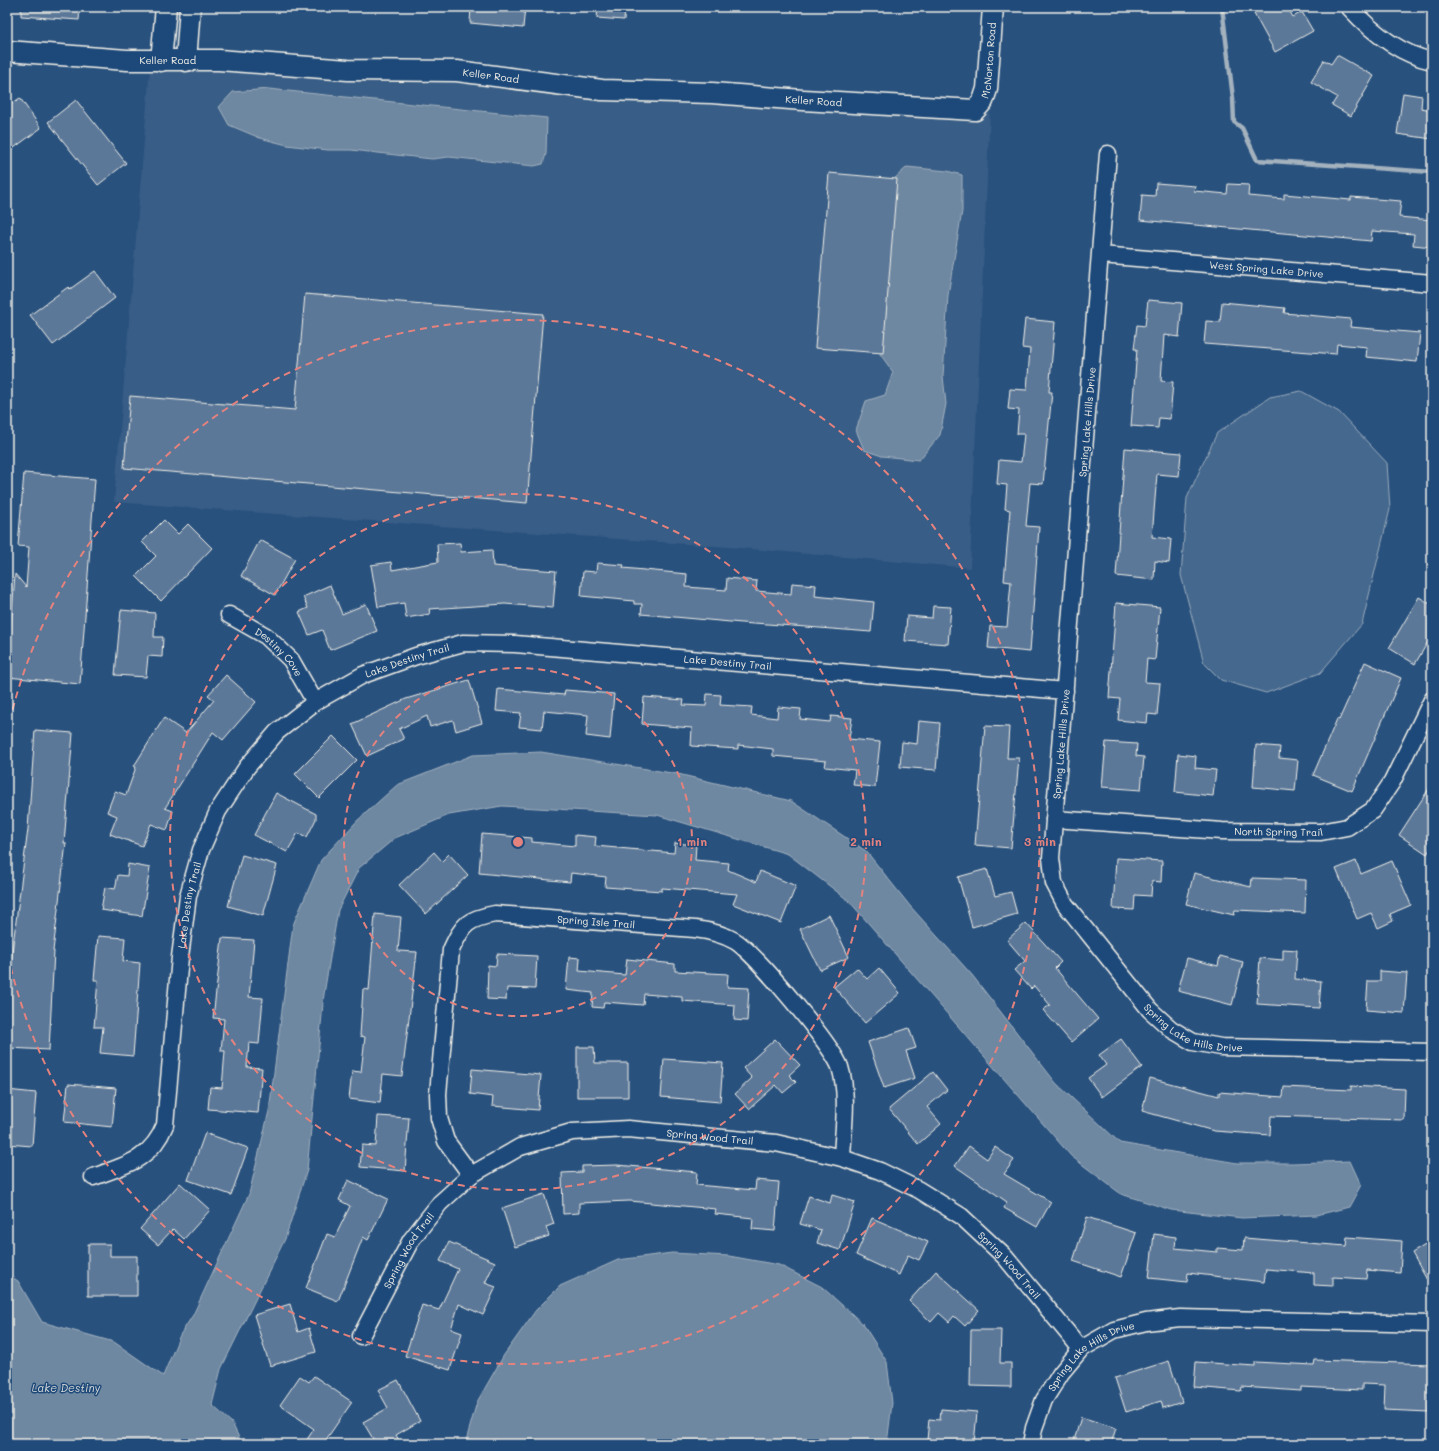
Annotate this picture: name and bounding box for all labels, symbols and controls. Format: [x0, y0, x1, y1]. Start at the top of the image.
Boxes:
street label: McNorton Road [977, 22, 999, 100]
street label: Keller Road [139, 53, 196, 67]
street label: Keller Road [462, 65, 520, 86]
street label: Keller Road [785, 92, 842, 109]
street label: West Spring Lake Drive [1209, 257, 1324, 281]
street label: Spring Lake Hills Drive [1075, 366, 1099, 478]
street label: Destiny Cove [253, 624, 306, 679]
street label: Lake Destiny Trail [363, 640, 451, 681]
street label: Lake Destiny Trail [683, 651, 772, 673]
street label: Spring Lake Hills Drive [1049, 688, 1073, 800]
street label: North Spring Trail [1234, 824, 1324, 839]
text: 1 min [677, 833, 707, 849]
text: 2 min [850, 833, 882, 849]
text: 3 min [1024, 833, 1056, 849]
centre of rings [511, 835, 525, 849]
street label: Lake Destiny Trail [174, 860, 204, 949]
street label: Spring Isle Trail [557, 912, 636, 931]
street label: Spring Lake Hills Drive [1141, 1001, 1243, 1055]
street label: Spring Wood Trail [666, 1126, 754, 1148]
street label: Spring Wood Trail [380, 1209, 437, 1291]
street label: Spring Wood Trail [975, 1228, 1044, 1302]
street label: Spring Lake Hills Drive [1044, 1318, 1136, 1394]
water label: Lake Destiny [32, 1380, 101, 1395]

